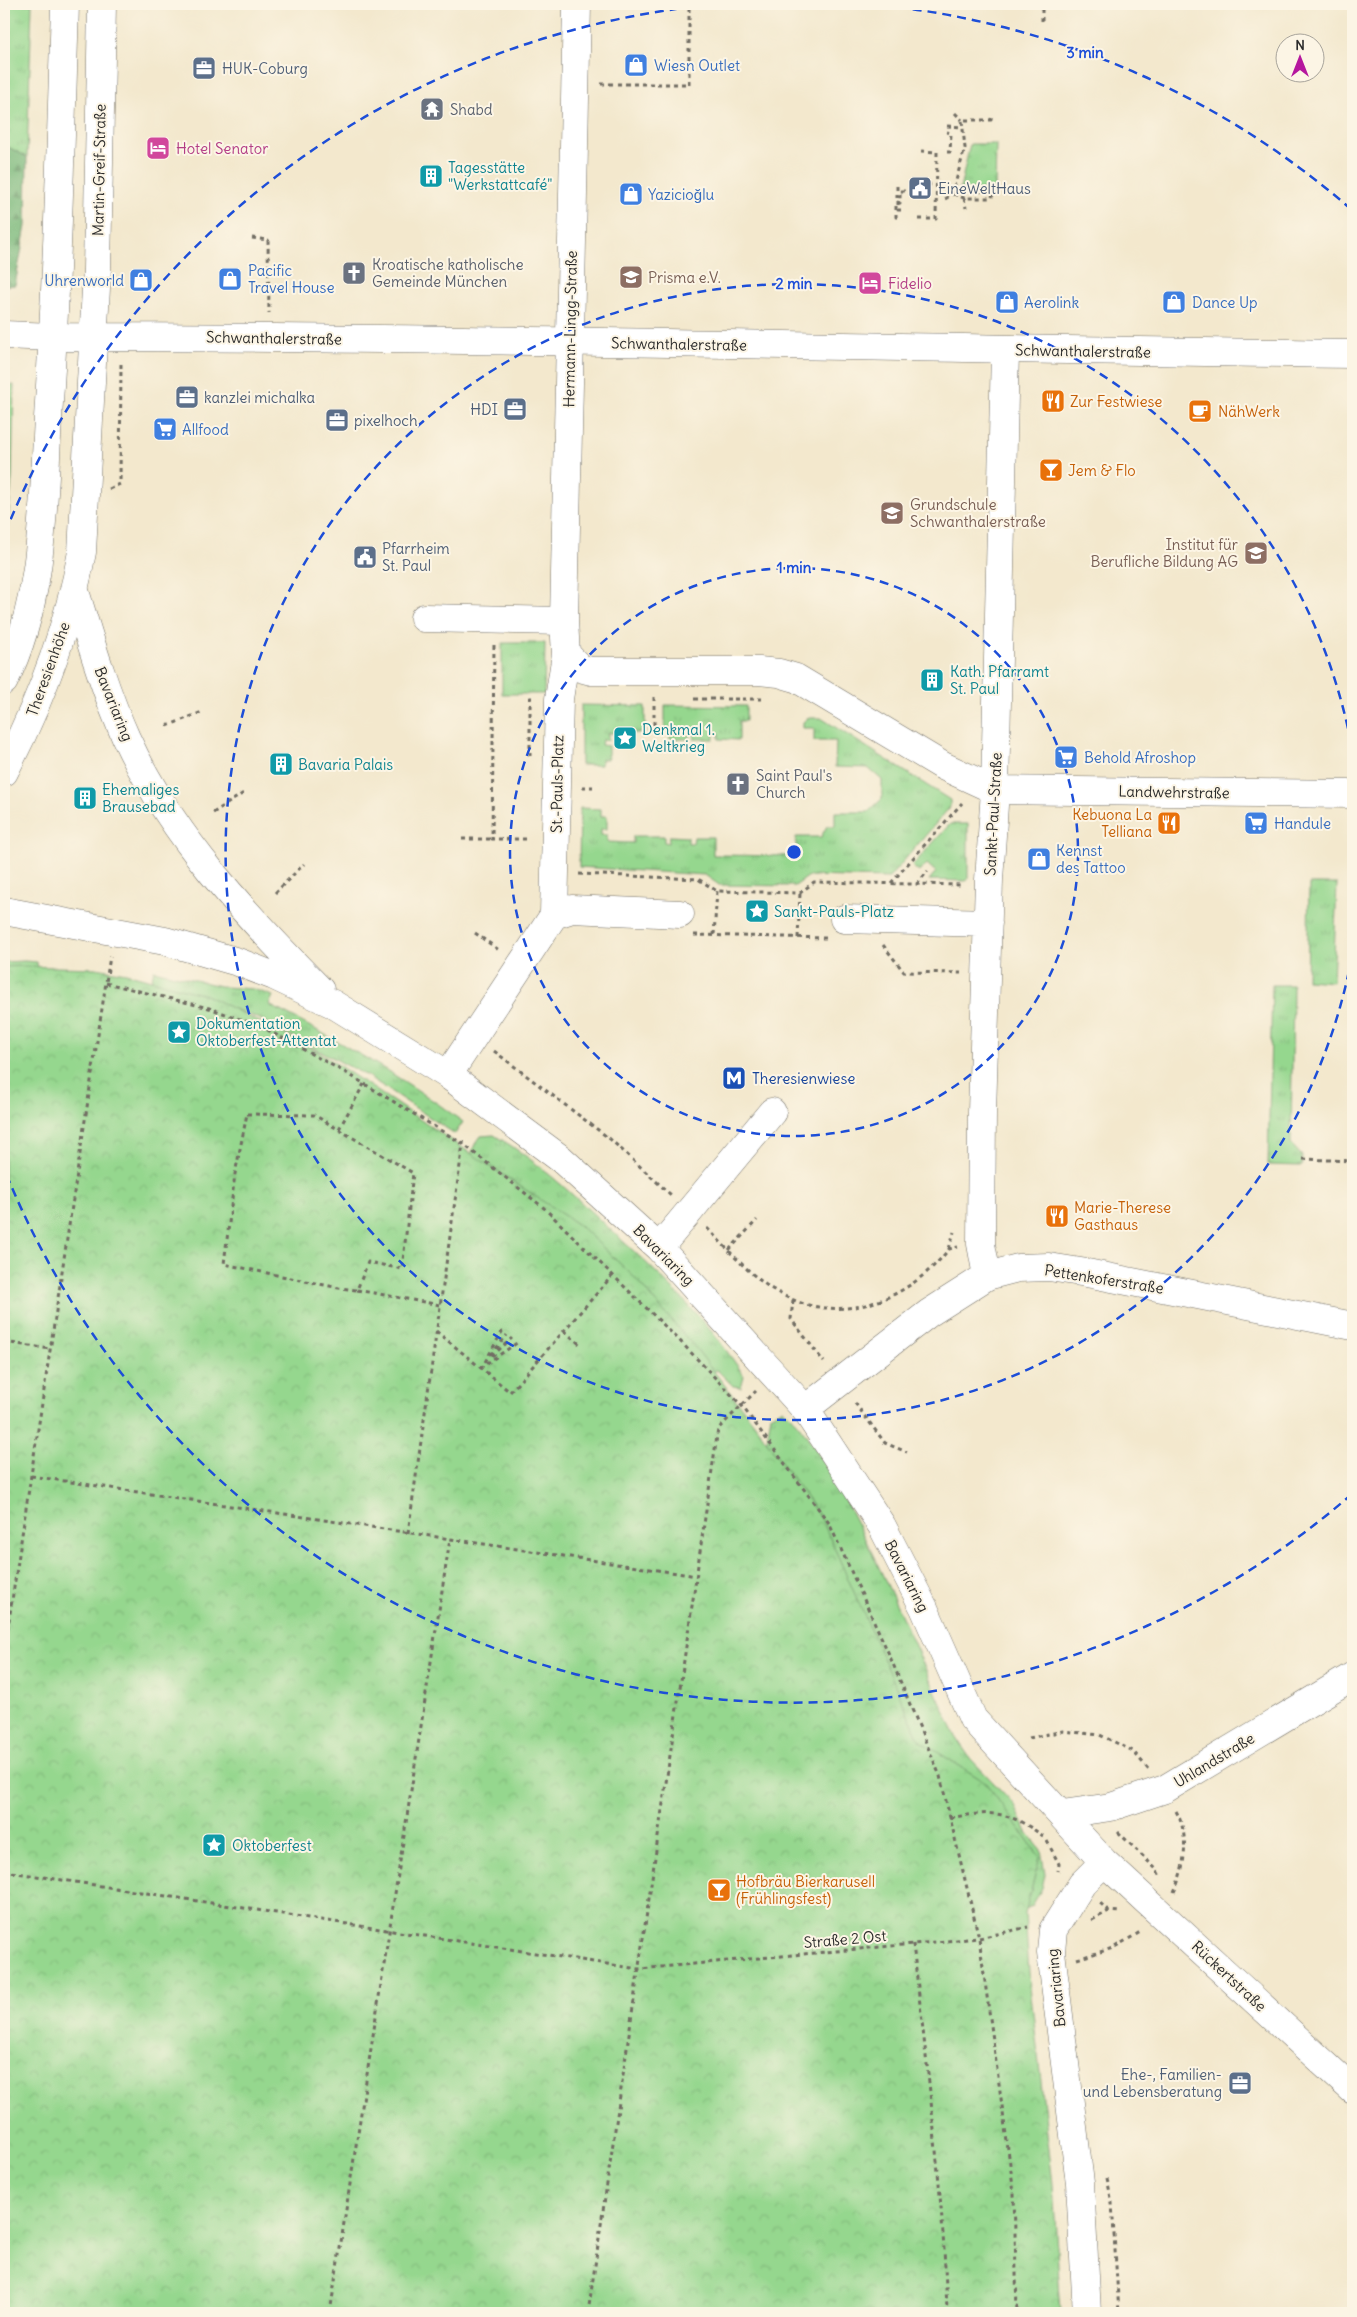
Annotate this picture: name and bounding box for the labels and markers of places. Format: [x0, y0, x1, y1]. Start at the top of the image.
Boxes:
shop icon: Wiesn Outlet [623, 52, 649, 78]
office icon: HUK-Coburg [191, 55, 217, 81]
place label: Wiesn Outlet [654, 56, 740, 75]
place label: HUK-Coburg [222, 59, 308, 78]
temple icon: Shabd [419, 96, 445, 122]
place label: Shabd [450, 100, 493, 119]
hotel icon: Hotel Senator [145, 135, 171, 161]
place label: Hotel Senator [176, 139, 268, 158]
place label: Tagesstätte "Werkstattcafé" [448, 158, 552, 194]
building icon: Tagesstätte "Werkstattcafé" [418, 163, 444, 189]
public building icon: EineWeltHaus [907, 175, 933, 201]
place label: EineWeltHaus [938, 179, 1031, 198]
shop icon: Yazicioğlu [618, 181, 644, 207]
place label: Yazicioğlu [648, 185, 714, 204]
place label: Kroatische katholische Gemeinde München [372, 255, 524, 291]
church icon: Kroatische katholische Gemeinde München [341, 260, 367, 286]
place label: Pacific Travel House [248, 261, 335, 297]
school or university icon: Prisma e.V. [618, 264, 644, 290]
shop icon: Pacific Travel House [217, 266, 243, 292]
shop icon: Uhrenworld [128, 267, 154, 293]
place label: Prisma e.V. [648, 268, 721, 287]
hotel icon: Fidelio [857, 270, 883, 296]
place label: Uhrenworld [44, 271, 124, 290]
place label: Fidelio [888, 274, 932, 293]
shop icon: Aerolink [994, 289, 1020, 315]
shop icon: Dance Up [1161, 289, 1187, 315]
place label: Aerolink [1024, 293, 1080, 312]
place label: Dance Up [1192, 293, 1258, 312]
office icon: kanzlei michalka [174, 384, 200, 410]
place label: kanzlei michalka [204, 388, 316, 407]
restaurant icon: Zur Festwiese [1040, 388, 1066, 414]
place label: Zur Festwiese [1070, 392, 1162, 411]
office icon: HDI [502, 396, 528, 422]
cafe icon: NähWerk [1187, 398, 1213, 424]
place label: HDI [470, 400, 498, 419]
place label: NähWerk [1218, 402, 1280, 421]
office icon: pixelhoch [324, 407, 350, 433]
place label: pixelhoch [354, 411, 418, 430]
supermarket icon: Allfood [152, 416, 178, 442]
place label: Allfood [182, 420, 229, 439]
bar icon: Jem & Flo [1038, 457, 1064, 483]
place label: Jem & Flo [1068, 461, 1136, 480]
place label: Grundschule Schwanthalerstraße [910, 495, 1046, 531]
school or university icon: Grundschule Schwanthalerstraße [879, 500, 905, 526]
place label: Institut für Berufliche Bildung AG [1090, 535, 1238, 571]
place label: Pfarrheim St. Paul [382, 539, 450, 575]
school or university icon: Institut für Berufliche Bildung AG [1243, 540, 1269, 566]
public building icon: Pfarrheim St. Paul [352, 544, 378, 570]
place label: Kath. Pfarramt St. Paul [950, 662, 1049, 698]
building icon: Kath. Pfarramt St. Paul [919, 667, 945, 693]
place label: Denkmal 1. Weltkrieg [642, 720, 715, 756]
place icon: Denkmal 1. Weltkrieg [612, 725, 638, 751]
supermarket icon: Behold Afroshop [1053, 744, 1079, 770]
place label: Behold Afroshop [1084, 748, 1196, 767]
building icon: Bavaria Palais [268, 751, 294, 777]
place label: Bavaria Palais [298, 755, 393, 774]
place label: Saint Paul's Church [756, 766, 833, 802]
church icon: Saint Paul's Church [725, 771, 751, 797]
place label: Ehemaliges Brausebad [102, 780, 179, 816]
building icon: Ehemaliges Brausebad [72, 785, 98, 811]
place label: Kebuona La Telliana [1072, 805, 1152, 841]
restaurant icon: Kebuona La Telliana [1156, 810, 1182, 836]
supermarket icon: Handule [1243, 810, 1269, 836]
place label: Handule [1274, 814, 1331, 833]
place label: Kennst des Tattoo [1056, 841, 1126, 877]
centre of rings [785, 843, 803, 861]
shop icon: Kennst des Tattoo [1026, 846, 1052, 872]
place icon: Sankt-Pauls-Platz [744, 898, 770, 924]
place label: Sankt-Pauls-Platz [774, 902, 894, 921]
place label: Dokumentation Oktoberfest-Attentat [196, 1014, 337, 1050]
place icon: Dokumentation Oktoberfest-Attentat [166, 1019, 192, 1045]
metro station icon: Theresienwiese [721, 1065, 747, 1091]
place label: Theresienwiese [752, 1069, 855, 1088]
place label: Marie-Therese Gasthaus [1074, 1198, 1171, 1234]
restaurant icon: Marie-Therese Gasthaus [1044, 1203, 1070, 1229]
place icon: Oktoberfest [201, 1832, 227, 1858]
place label: Oktoberfest [232, 1836, 312, 1855]
place label: Hofbräu Bierkarusell (Frühlingsfest) [736, 1872, 875, 1908]
bar icon: Hofbräu Bierkarusell (Frühlingsfest) [706, 1877, 732, 1903]
place label: Ehe-, Familien- und Lebensberatung [1083, 2065, 1222, 2101]
office icon: Ehe-, Familien- und Lebensberatung [1227, 2070, 1253, 2096]

